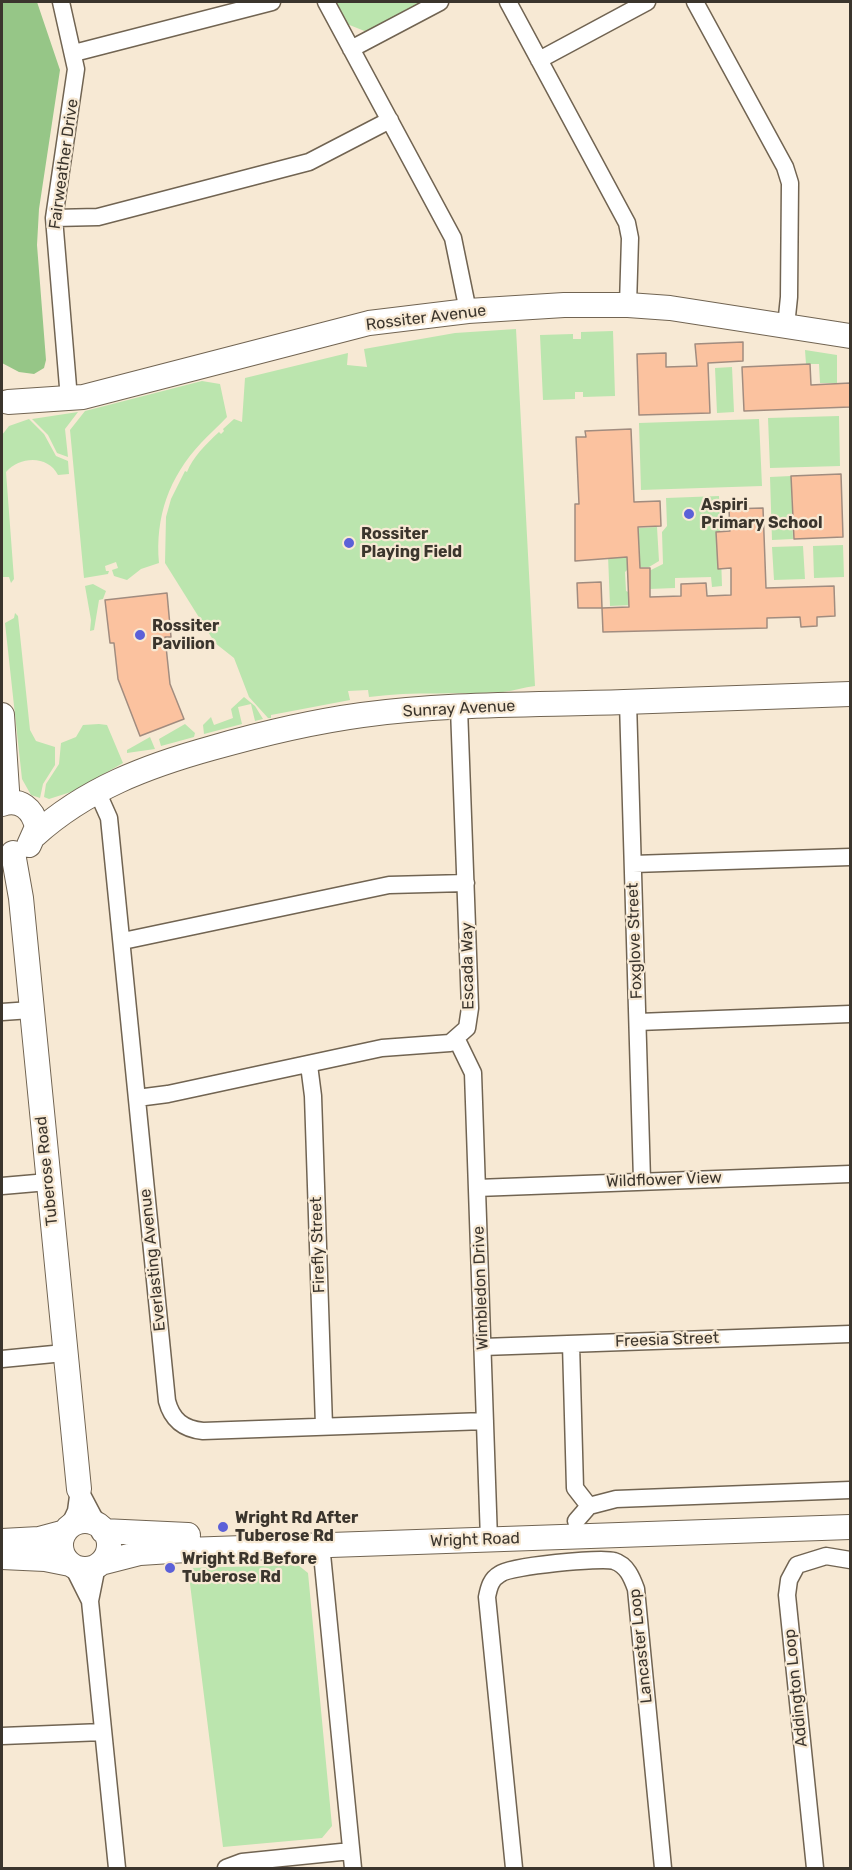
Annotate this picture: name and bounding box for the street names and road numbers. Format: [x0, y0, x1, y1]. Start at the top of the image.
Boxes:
street label: Fairweather Drive [45, 98, 83, 230]
street label: Rossiter Avenue [365, 301, 487, 335]
street label: Sunray Avenue [402, 696, 516, 722]
street label: Foxglove Street [623, 882, 647, 1000]
street label: Escada Way [458, 922, 478, 1010]
street label: Tuberose Road [32, 1115, 62, 1227]
street label: Wildflower View [606, 1168, 722, 1192]
street label: Everlasting Avenue [136, 1188, 170, 1332]
street label: Firefly Street [307, 1196, 329, 1294]
street label: Wimbledon Drive [469, 1226, 493, 1350]
street label: Freesia Street [615, 1329, 719, 1351]
street label: Wright Road [430, 1529, 520, 1551]
street label: Lancaster Loop [625, 1588, 657, 1704]
street label: Addington Loop [780, 1628, 812, 1748]

